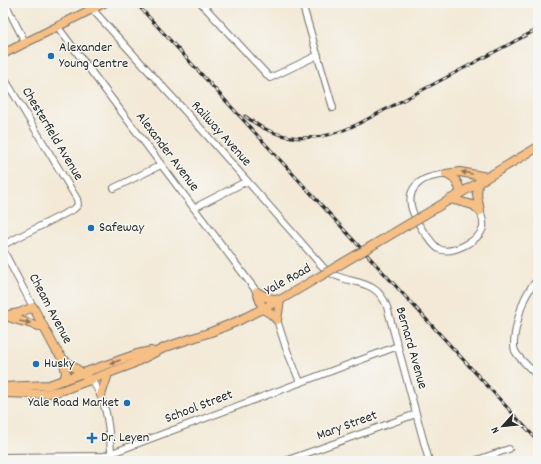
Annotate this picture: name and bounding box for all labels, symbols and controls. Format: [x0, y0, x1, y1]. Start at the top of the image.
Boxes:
place label: Alexander Young Centre [59, 38, 128, 74]
marker: Alexander Young Centre [46, 51, 56, 61]
street label: Chesterfield Avenue [16, 83, 88, 185]
street label: Railway Avenue [186, 97, 256, 171]
street label: Alexander Avenue [130, 108, 204, 196]
one-way arrow [460, 170, 473, 176]
place label: Safeway [99, 218, 144, 238]
marker: Safeway [86, 223, 96, 233]
street label: Yale Road [261, 259, 315, 301]
street label: Cheam Avenue [23, 270, 77, 348]
street label: Bernard Avenue [390, 305, 432, 391]
one-way arrow [19, 319, 31, 325]
place label: Husky [44, 354, 75, 374]
marker: Husky [31, 359, 41, 369]
one-way arrow [108, 360, 120, 366]
street label: School Street [162, 385, 236, 429]
place label: Yale Road Market [28, 393, 119, 413]
marker: Yale Road Market [122, 398, 132, 408]
street label: Mary Street [314, 406, 380, 446]
north arrow [483, 406, 523, 446]
text: N [487, 423, 504, 436]
place label: Dr. Leyen [101, 428, 149, 448]
marker: Dr. Leyen [86, 432, 98, 444]

